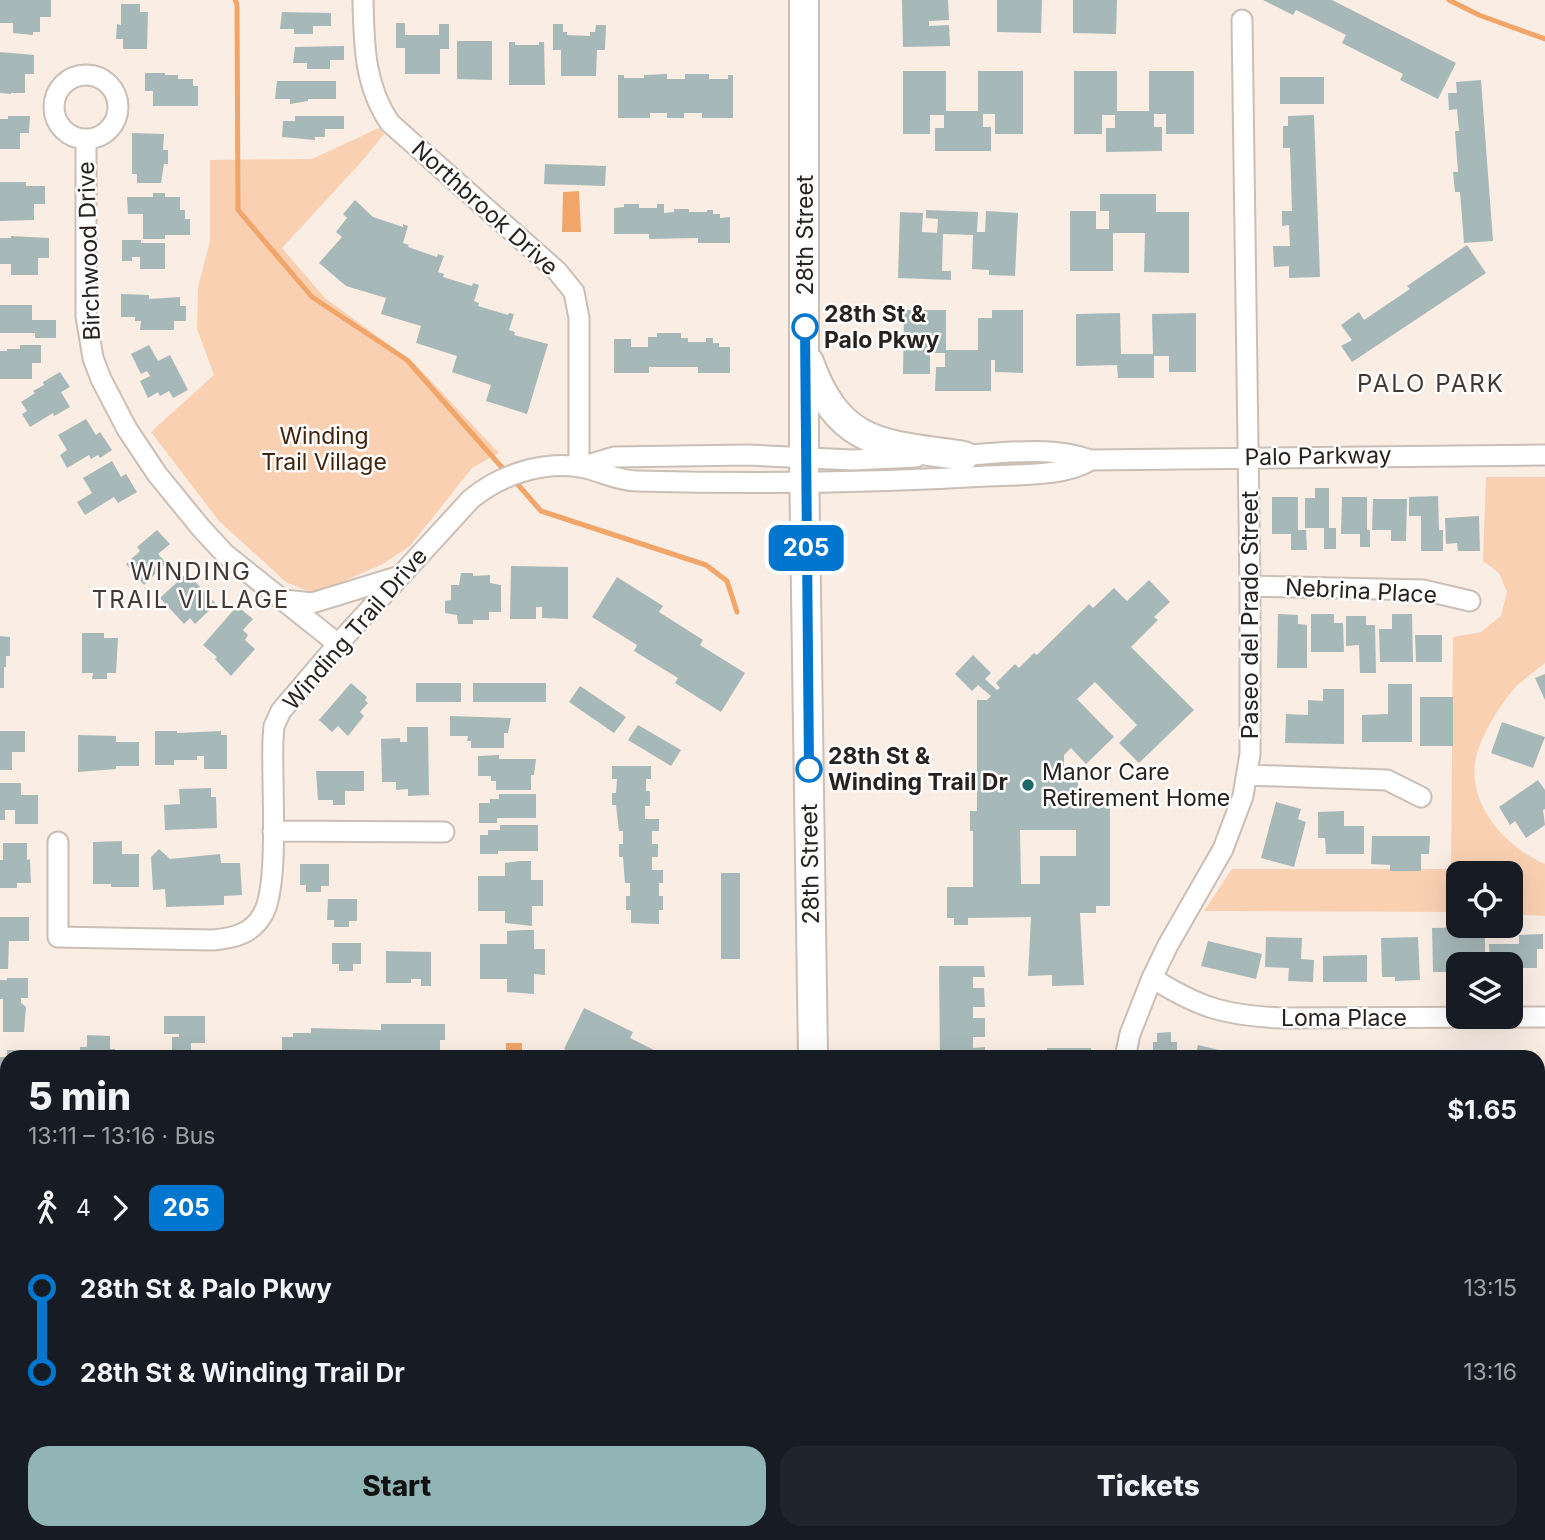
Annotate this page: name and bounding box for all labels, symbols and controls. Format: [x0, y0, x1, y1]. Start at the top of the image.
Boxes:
street label: Northbrook Drive [406, 135, 564, 281]
street label: Birchwood Drive [72, 161, 106, 341]
street label: 28th Street [791, 174, 819, 295]
place label: 28th St & Palo Pkwy [824, 300, 940, 354]
marker: 28th St & Palo Pkwy [792, 314, 818, 340]
district label: PALO PARK [1357, 369, 1505, 398]
park label: Winding Trail Village [261, 422, 387, 476]
street label: Palo Parkway [1244, 441, 1392, 471]
street label: Paseo del Prado Street [1236, 490, 1264, 739]
line badge: 205 [766, 525, 846, 571]
text: 205 [783, 533, 829, 562]
street label: Winding Trail Drive [277, 542, 433, 716]
district label: WINDING TRAIL VILLAGE [92, 557, 290, 614]
street label: Nebrina Place [1284, 573, 1438, 609]
place label: 28th St & Winding Trail Dr [828, 742, 1008, 796]
marker: 28th St & Winding Trail Dr [796, 756, 822, 782]
place label: Manor Care Retirement Home [1042, 758, 1230, 812]
marker: Manor Care Retirement Home [1020, 777, 1036, 793]
street label: 28th Street [795, 803, 825, 925]
map controls [1446, 861, 1523, 1029]
button: locate [1446, 861, 1523, 938]
button: layers [1446, 952, 1523, 1029]
street label: Loma Place [1281, 1004, 1407, 1032]
text: 5 min [28, 1073, 131, 1119]
text: $1.65 [1447, 1094, 1517, 1125]
text: 13:11 – 13:16 · Bus [28, 1122, 216, 1150]
icon: walk [28, 1189, 66, 1227]
icon: forward [101, 1189, 139, 1227]
text: 205 [163, 1193, 210, 1222]
text: 4 [76, 1194, 91, 1222]
text: 28th St & Palo Pkwy [80, 1273, 332, 1304]
text: 13:15 [1463, 1274, 1517, 1302]
text: 28th St & Winding Trail Dr [80, 1357, 405, 1388]
text: 13:16 [1463, 1358, 1517, 1386]
button: Start [28, 1446, 766, 1526]
button: Tickets [780, 1446, 1517, 1526]

